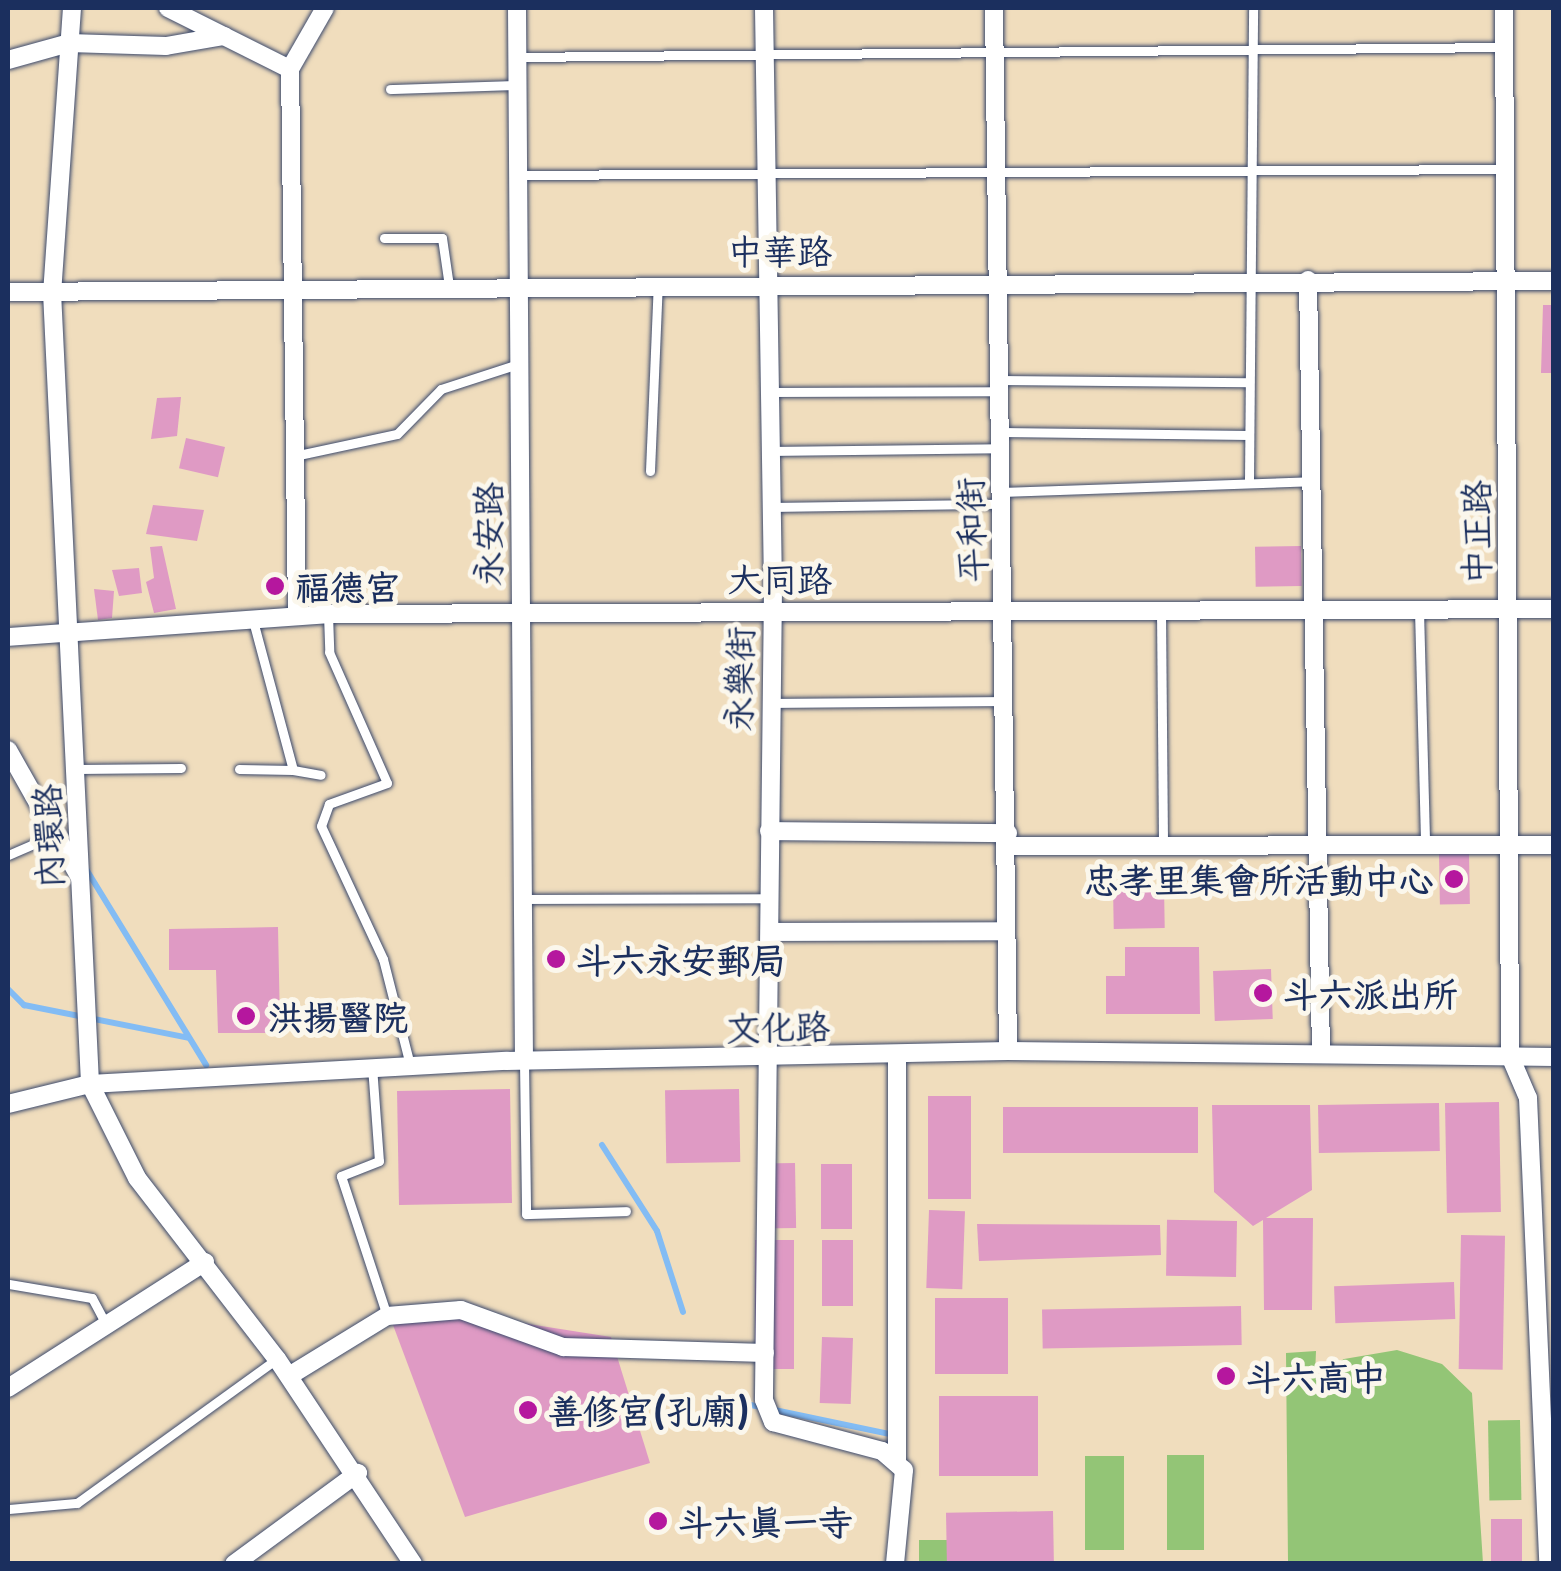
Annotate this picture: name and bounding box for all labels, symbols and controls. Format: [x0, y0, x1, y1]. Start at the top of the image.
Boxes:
street label: 中華路 [728, 229, 832, 271]
street label: 平和街 [947, 477, 993, 583]
street label: 中正路 [1454, 480, 1496, 584]
street label: 永安路 [466, 482, 508, 586]
street label: 大同路 [728, 557, 832, 599]
place label: 福德宮 [295, 565, 400, 607]
marker: 福德宮 [264, 575, 286, 597]
street label: 永樂街 [716, 626, 760, 732]
street label: 內環路 [24, 783, 70, 889]
place label: 忠孝里集會所活動中心 [1084, 858, 1434, 900]
marker: 忠孝里集會所活動中心 [1443, 868, 1465, 890]
place label: 斗六永安郵局 [576, 938, 786, 980]
marker: 斗六永安郵局 [545, 948, 567, 970]
place label: 斗六派出所 [1283, 972, 1458, 1014]
marker: 斗六派出所 [1252, 982, 1274, 1004]
place label: 洪揚醫院 [268, 995, 408, 1037]
marker: 洪揚醫院 [233, 1003, 259, 1029]
street label: 文化路 [725, 1004, 831, 1048]
place label: 斗六高中 [1246, 1355, 1386, 1397]
marker: 斗六高中 [1215, 1365, 1237, 1387]
place label: 善修宮(孔廟) [548, 1389, 750, 1431]
marker: 善修宮(孔廟) [517, 1399, 539, 1421]
place label: 斗六真一寺 [678, 1500, 853, 1542]
marker: 斗六真一寺 [647, 1510, 669, 1532]

